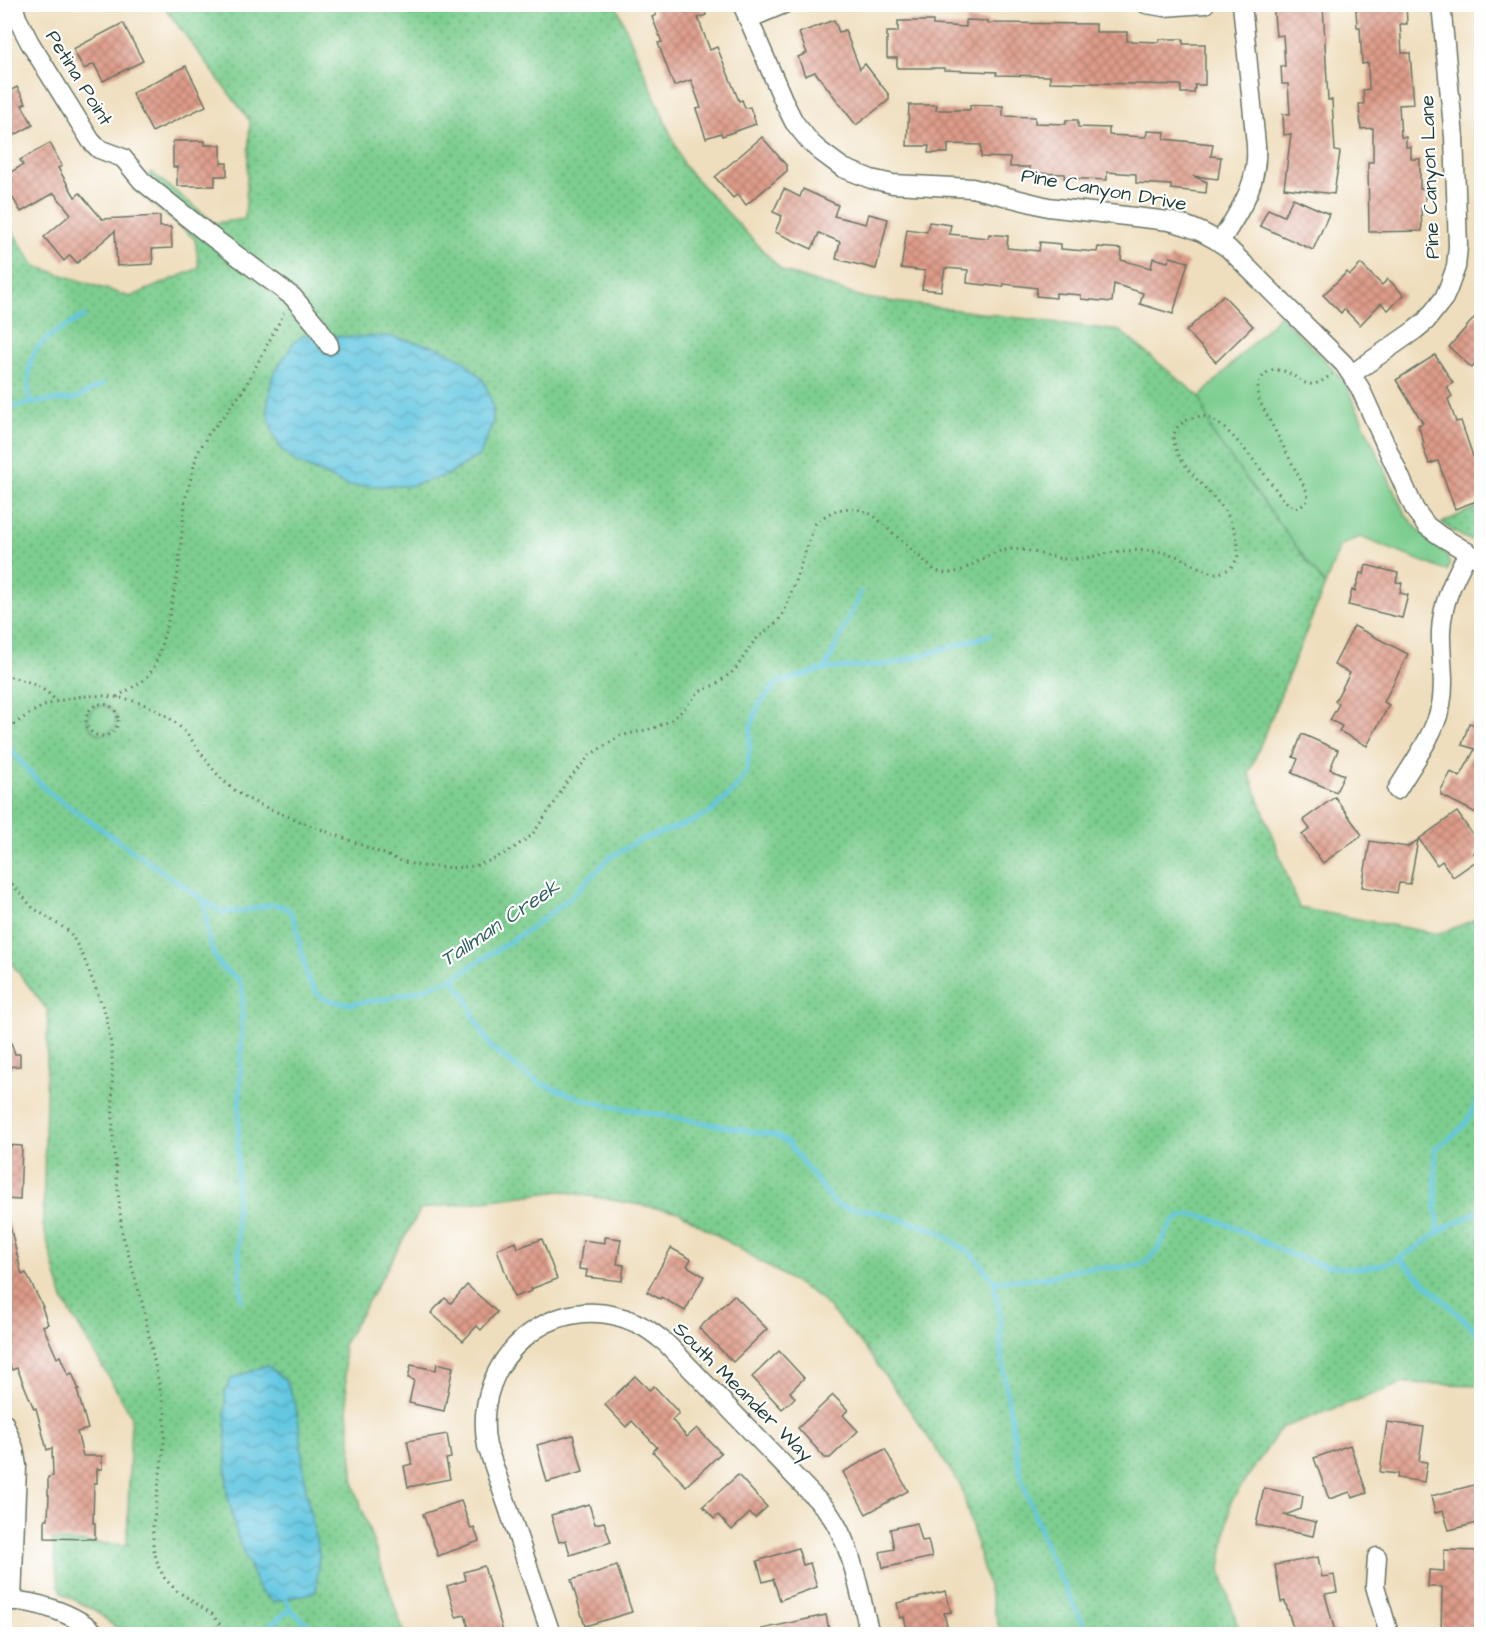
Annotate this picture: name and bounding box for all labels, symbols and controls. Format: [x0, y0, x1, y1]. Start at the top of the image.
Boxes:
street label: Petina Point [39, 25, 119, 131]
street label: Pine Canyon Lane [1413, 94, 1448, 259]
street label: Pine Canyon Drive [1019, 162, 1189, 219]
water label: Tallman Creek [435, 872, 566, 974]
street label: South Meander Way [666, 1316, 819, 1469]

